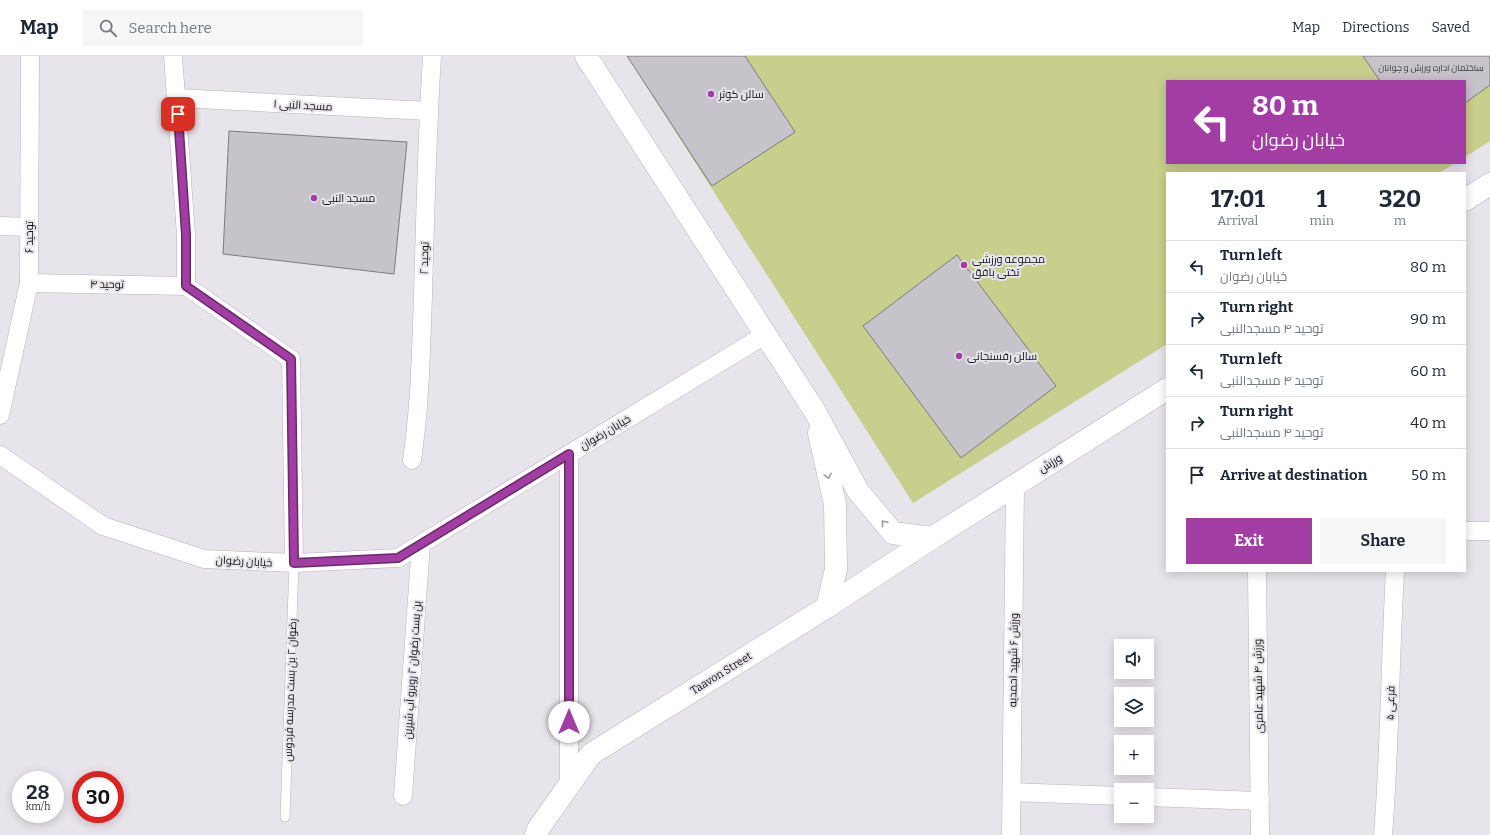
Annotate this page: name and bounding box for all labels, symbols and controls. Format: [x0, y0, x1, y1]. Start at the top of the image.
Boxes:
search box [83, 10, 363, 46]
text: Map [20, 16, 59, 39]
icon: search [97, 17, 119, 39]
text: Search here [129, 19, 212, 37]
text: Map [1292, 19, 1320, 36]
text: Directions [1342, 19, 1410, 36]
text: Saved [1432, 19, 1470, 36]
house number: ساختمان اداره ورزش و جوانان [1378, 63, 1484, 73]
place label: سالن کوثر [718, 88, 764, 101]
marker: سالن کوثر [706, 89, 716, 99]
text: 80 m [1252, 89, 1318, 122]
icon: left [1186, 96, 1238, 148]
pin [161, 97, 195, 131]
street label: مسجد النبی ۱ [273, 97, 333, 114]
icon: arrive [167, 103, 189, 125]
text: خیابان رضوان [1252, 129, 1345, 151]
text: 17:01 [1211, 185, 1265, 213]
text: 1 [1317, 185, 1327, 213]
text: 320 [1379, 185, 1421, 213]
place label: مسجد النبی [322, 192, 375, 205]
marker: مسجد النبی [309, 193, 319, 203]
text: Arrival [1217, 213, 1258, 228]
text: min [1310, 213, 1334, 228]
text: m [1394, 213, 1406, 228]
street label: توحید ۶ [23, 221, 36, 253]
street label: توحید ۲ [417, 241, 432, 275]
text: Turn left [1220, 246, 1282, 264]
place label: مجموعه ورزشی تختی بافق [972, 253, 1045, 279]
icon: left [1186, 256, 1208, 278]
text: 80 m [1410, 258, 1446, 276]
marker: مجموعه ورزشی تختی بافق [959, 260, 969, 270]
text: خیابان رضوان [1220, 269, 1287, 284]
street label: توحید ۴ [90, 278, 124, 291]
text: Turn right [1220, 298, 1293, 316]
icon: right [1186, 308, 1208, 330]
text: 90 m [1410, 310, 1446, 328]
text: توحید ۴ مسجدالنبی [1220, 321, 1323, 336]
place label: سالن رفسنجانی [967, 350, 1037, 363]
text: Turn left [1220, 350, 1282, 368]
marker: سالن رفسنجانی [954, 351, 964, 361]
icon: left [1186, 360, 1208, 382]
text: 60 m [1410, 362, 1446, 380]
text: توحید ۴ مسجدالنبی [1220, 373, 1323, 388]
text: Turn right [1220, 402, 1293, 420]
street label: خیابان رضوان [578, 412, 633, 453]
icon: right [1186, 412, 1208, 434]
text: 40 m [1410, 414, 1446, 432]
text: توحید ۴ مسجدالنبی [1220, 425, 1323, 440]
street label: ورزش [1036, 451, 1064, 476]
icon: arrive [1186, 464, 1208, 486]
text: Arrive at destination [1220, 466, 1367, 484]
text: 50 m [1411, 466, 1446, 484]
one-way arrow [824, 473, 832, 479]
button: Exit [1186, 518, 1312, 564]
button: Share [1320, 518, 1446, 564]
one-way arrow [882, 520, 889, 527]
street label: خیابان رضوان [215, 554, 273, 569]
street label: بن بست رضوان ۲ روبرو آب شیرین [401, 600, 424, 740]
street label: ورزش ۶ شهید احمدیه [1006, 613, 1021, 707]
street label: رضوان ۲ بن بست مدرسه فردوس [282, 618, 299, 762]
map controls [1114, 639, 1154, 823]
button: sound [1114, 639, 1154, 679]
street label: ورزش ۴ شهید عامری [1251, 639, 1266, 733]
street label: Taavon Street [688, 649, 754, 697]
street label: فرعی ۵ [1383, 686, 1398, 720]
button: layers [1114, 687, 1154, 727]
position arrow [548, 701, 590, 743]
button: + [1114, 735, 1154, 775]
speed limit sign: 30 [72, 771, 124, 823]
text: 28 [26, 780, 50, 804]
button: − [1114, 783, 1154, 823]
text: km/h [26, 801, 50, 813]

